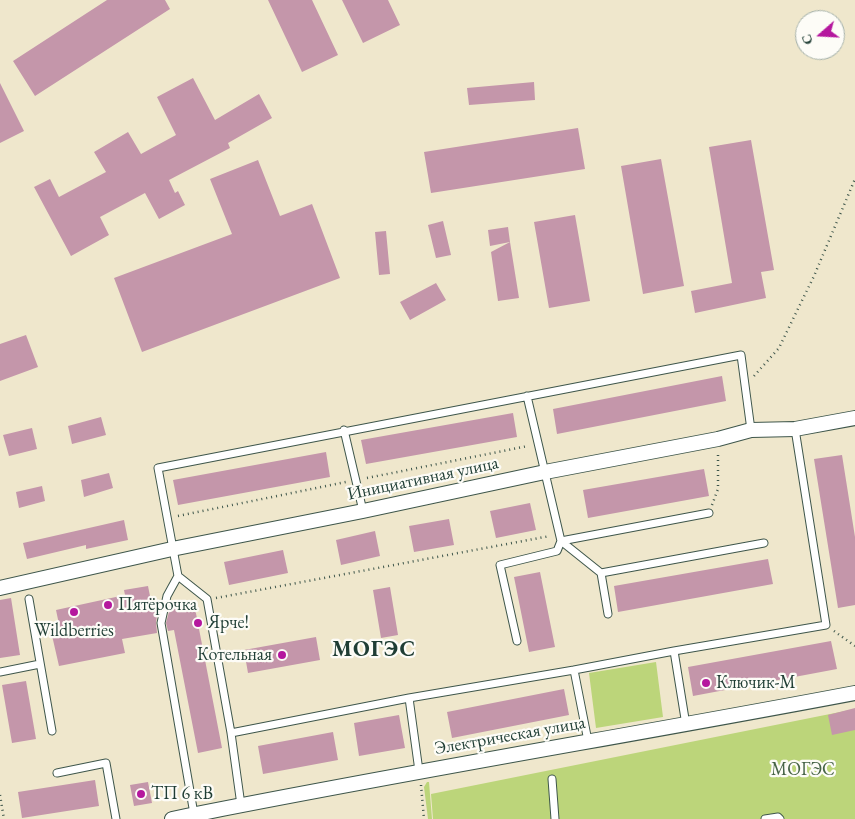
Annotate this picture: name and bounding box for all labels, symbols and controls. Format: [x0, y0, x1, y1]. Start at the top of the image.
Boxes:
north arrow [795, 10, 845, 60]
text: С [797, 32, 817, 47]
street label: Инициативная улица [345, 452, 501, 506]
place label: Пятёрочка [118, 594, 197, 616]
marker: Пятёрочка [102, 599, 114, 611]
marker: Wildberries [68, 606, 80, 618]
place label: Ярче! [208, 612, 249, 634]
marker: Ярче! [192, 617, 204, 629]
place label: Wildberries [34, 620, 114, 642]
district label: МОГЭС [331, 637, 417, 663]
place label: Котельная [197, 644, 272, 666]
marker: Котельная [276, 649, 288, 661]
place label: Ключик-М [716, 672, 796, 694]
marker: Ключик-М [700, 677, 712, 689]
street label: Электрическая улица [433, 712, 587, 760]
park label: МОГЭС [771, 759, 835, 781]
place label: ТП 6 кВ [151, 783, 213, 805]
marker: ТП 6 кВ [135, 788, 147, 800]

